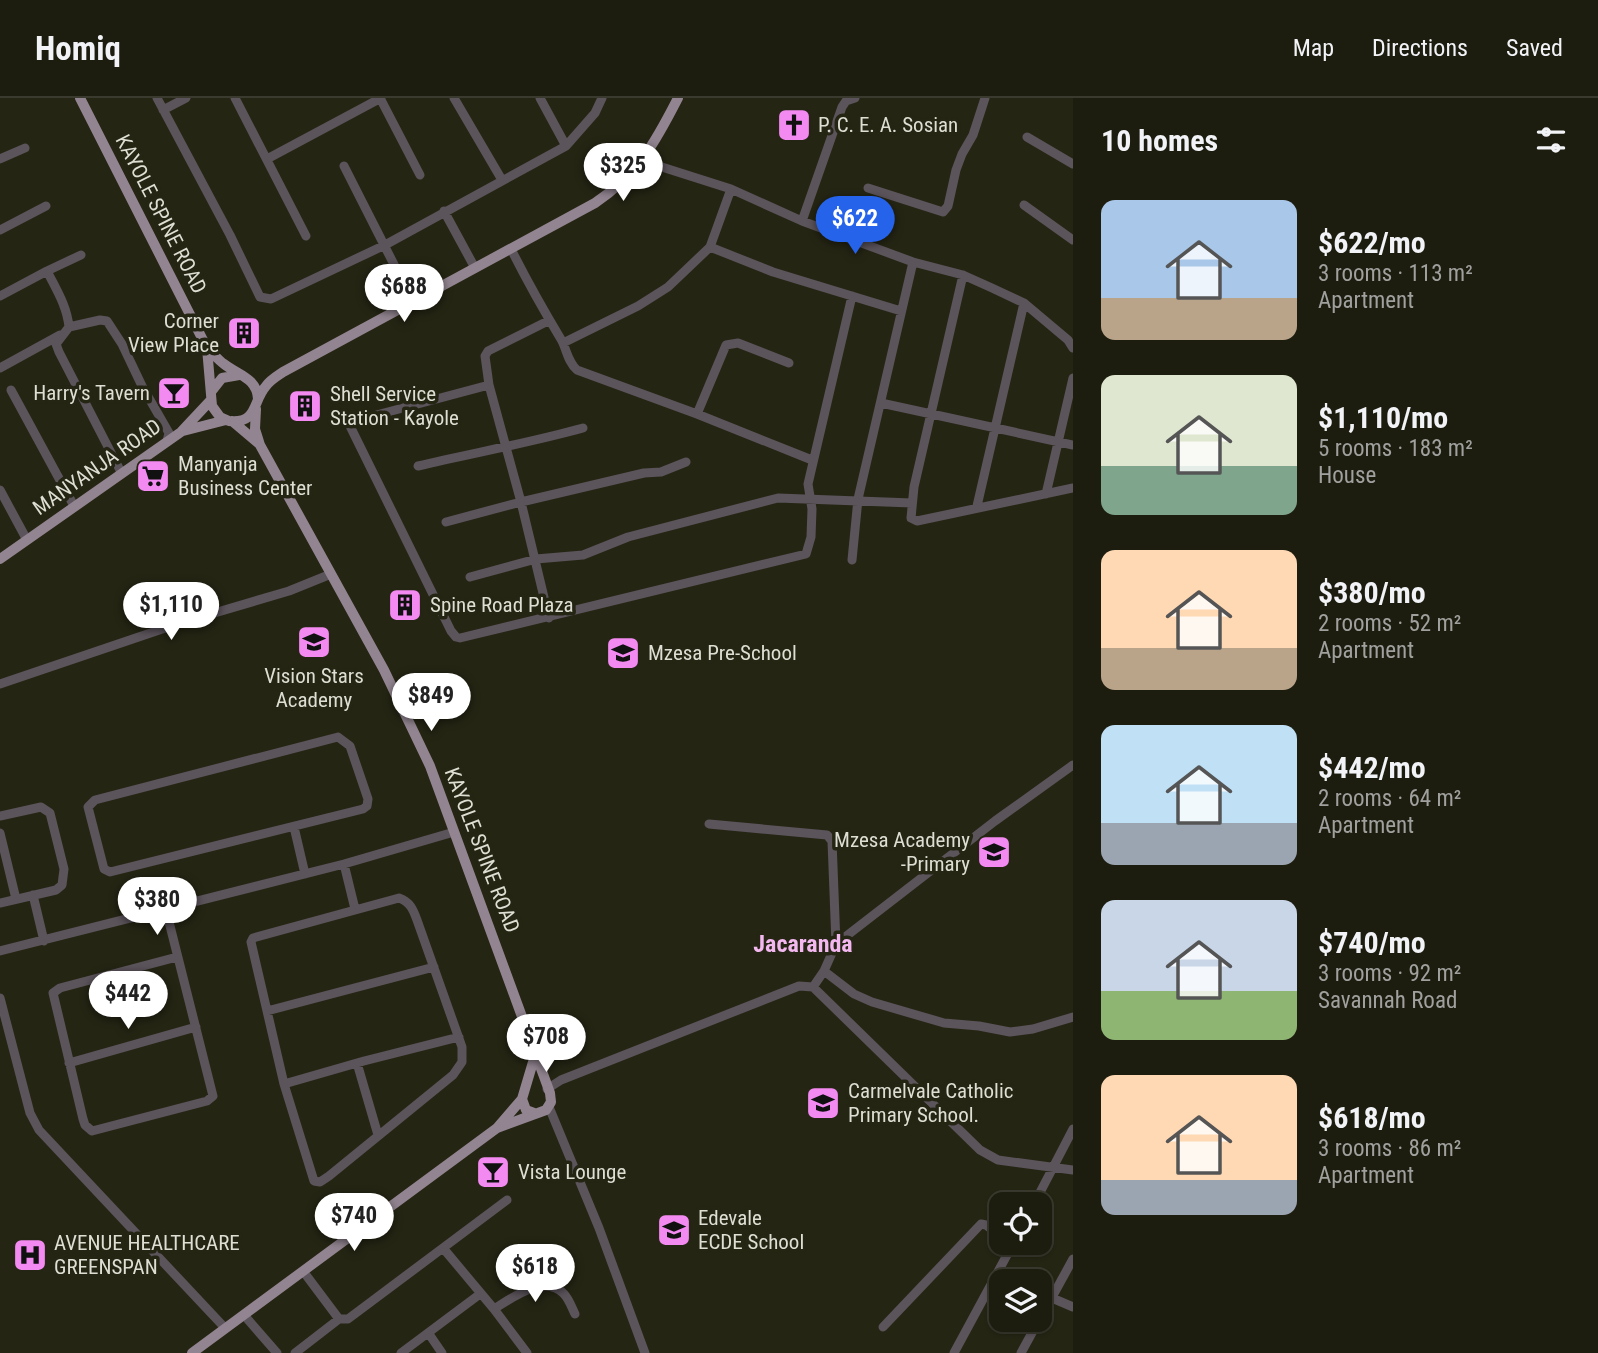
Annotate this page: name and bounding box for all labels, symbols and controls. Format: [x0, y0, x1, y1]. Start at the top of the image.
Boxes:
text: Homiq [35, 29, 121, 68]
text: Map [1293, 34, 1334, 62]
text: Directions [1372, 34, 1468, 62]
text: Saved [1506, 34, 1563, 62]
church icon: P. C. E. A. Sosian [775, 106, 813, 144]
place label: P. C. E. A. Sosian [818, 113, 958, 137]
icon: filters [1532, 121, 1570, 159]
text: 10 homes [1101, 123, 1218, 158]
street label: KAYOLE SPINE ROAD [111, 131, 211, 297]
pin: $325 [582, 144, 664, 203]
text: $325 [600, 152, 646, 179]
pin: $622 [814, 197, 896, 256]
text: $622 [832, 205, 878, 232]
text: $622/mo [1318, 225, 1426, 260]
icon: home [1157, 228, 1241, 312]
text: 3 rooms · 113 m² [1318, 260, 1473, 287]
pin: $688 [363, 264, 445, 324]
text: $688 [381, 273, 427, 300]
text: Apartment [1318, 287, 1414, 314]
place label: Corner View Place [128, 309, 219, 357]
building icon: Corner View Place [225, 314, 263, 352]
bar icon: Harry's Tavern [155, 374, 193, 412]
place label: Harry's Tavern [33, 381, 150, 405]
place label: Shell Service Station - Kayole [330, 382, 459, 430]
building icon: Shell Service Station - Kayole [286, 387, 324, 425]
text: $1,110/mo [1318, 400, 1448, 435]
icon: home [1157, 403, 1241, 487]
street label: MANYANJA ROAD [28, 414, 166, 520]
text: 5 rooms · 183 m² [1318, 435, 1473, 462]
place label: Manyanja Business Center [178, 452, 312, 500]
supermarket icon: Manyanja Business Center [134, 457, 172, 495]
text: House [1318, 462, 1376, 489]
text: $380/mo [1318, 575, 1426, 610]
icon: home [1157, 578, 1241, 662]
pin: $1,110 [114, 582, 228, 642]
building icon: Spine Road Plaza [386, 586, 424, 624]
text: $1,110 [139, 591, 203, 618]
place label: Spine Road Plaza [430, 593, 574, 617]
text: 2 rooms · 52 m² [1318, 610, 1461, 637]
school or university icon: Vision Stars Academy [295, 623, 333, 661]
school or university icon: Mzesa Pre-School [604, 634, 642, 672]
text: Apartment [1318, 637, 1414, 664]
place label: Mzesa Pre-School [648, 641, 797, 665]
place label: Vision Stars Academy [264, 664, 364, 712]
pin: $849 [390, 674, 472, 733]
text: $849 [408, 682, 454, 709]
text: $442/mo [1318, 750, 1426, 785]
icon: home [1157, 753, 1241, 837]
street label: KAYOLE SPINE ROAD [439, 764, 525, 936]
text: 2 rooms · 64 m² [1318, 785, 1461, 812]
text: Apartment [1318, 812, 1414, 839]
place label: Mzesa Academy -Primary [834, 828, 970, 876]
school or university icon: Mzesa Academy -Primary [975, 833, 1013, 871]
pin: $380 [116, 878, 198, 937]
text: $380 [134, 886, 180, 913]
text: $740/mo [1318, 925, 1426, 960]
icon: home [1157, 928, 1241, 1012]
district label: Jacaranda [753, 930, 853, 958]
text: 3 rooms · 92 m² [1318, 960, 1461, 987]
pin: $442 [87, 972, 169, 1031]
text: $442 [105, 980, 151, 1007]
text: Savannah Road [1318, 987, 1457, 1014]
pin: $708 [505, 1014, 587, 1074]
text: $708 [523, 1023, 569, 1050]
place label: Carmelvale Catholic Primary School. [848, 1079, 1013, 1127]
school or university icon: Carmelvale Catholic Primary School. [804, 1084, 842, 1122]
text: $618/mo [1318, 1100, 1426, 1135]
icon: home [1157, 1103, 1241, 1187]
text: 3 rooms · 86 m² [1318, 1135, 1461, 1162]
bar icon: Vista Lounge [474, 1153, 512, 1191]
place label: Vista Lounge [518, 1160, 626, 1184]
text: Apartment [1318, 1162, 1414, 1189]
map controls [989, 1192, 1052, 1332]
button: locate [989, 1192, 1052, 1255]
pin: $740 [313, 1194, 395, 1253]
text: $740 [331, 1202, 377, 1229]
place label: Edevale ECDE School [698, 1206, 804, 1254]
school or university icon: Edevale ECDE School [655, 1211, 693, 1249]
place label: AVENUE HEALTHCARE GREENSPAN [54, 1231, 240, 1279]
hospital icon: AVENUE HEALTHCARE GREENSPAN [11, 1236, 49, 1274]
pin: $618 [494, 1244, 576, 1304]
text: $618 [512, 1253, 558, 1280]
button: layers [989, 1269, 1052, 1332]

